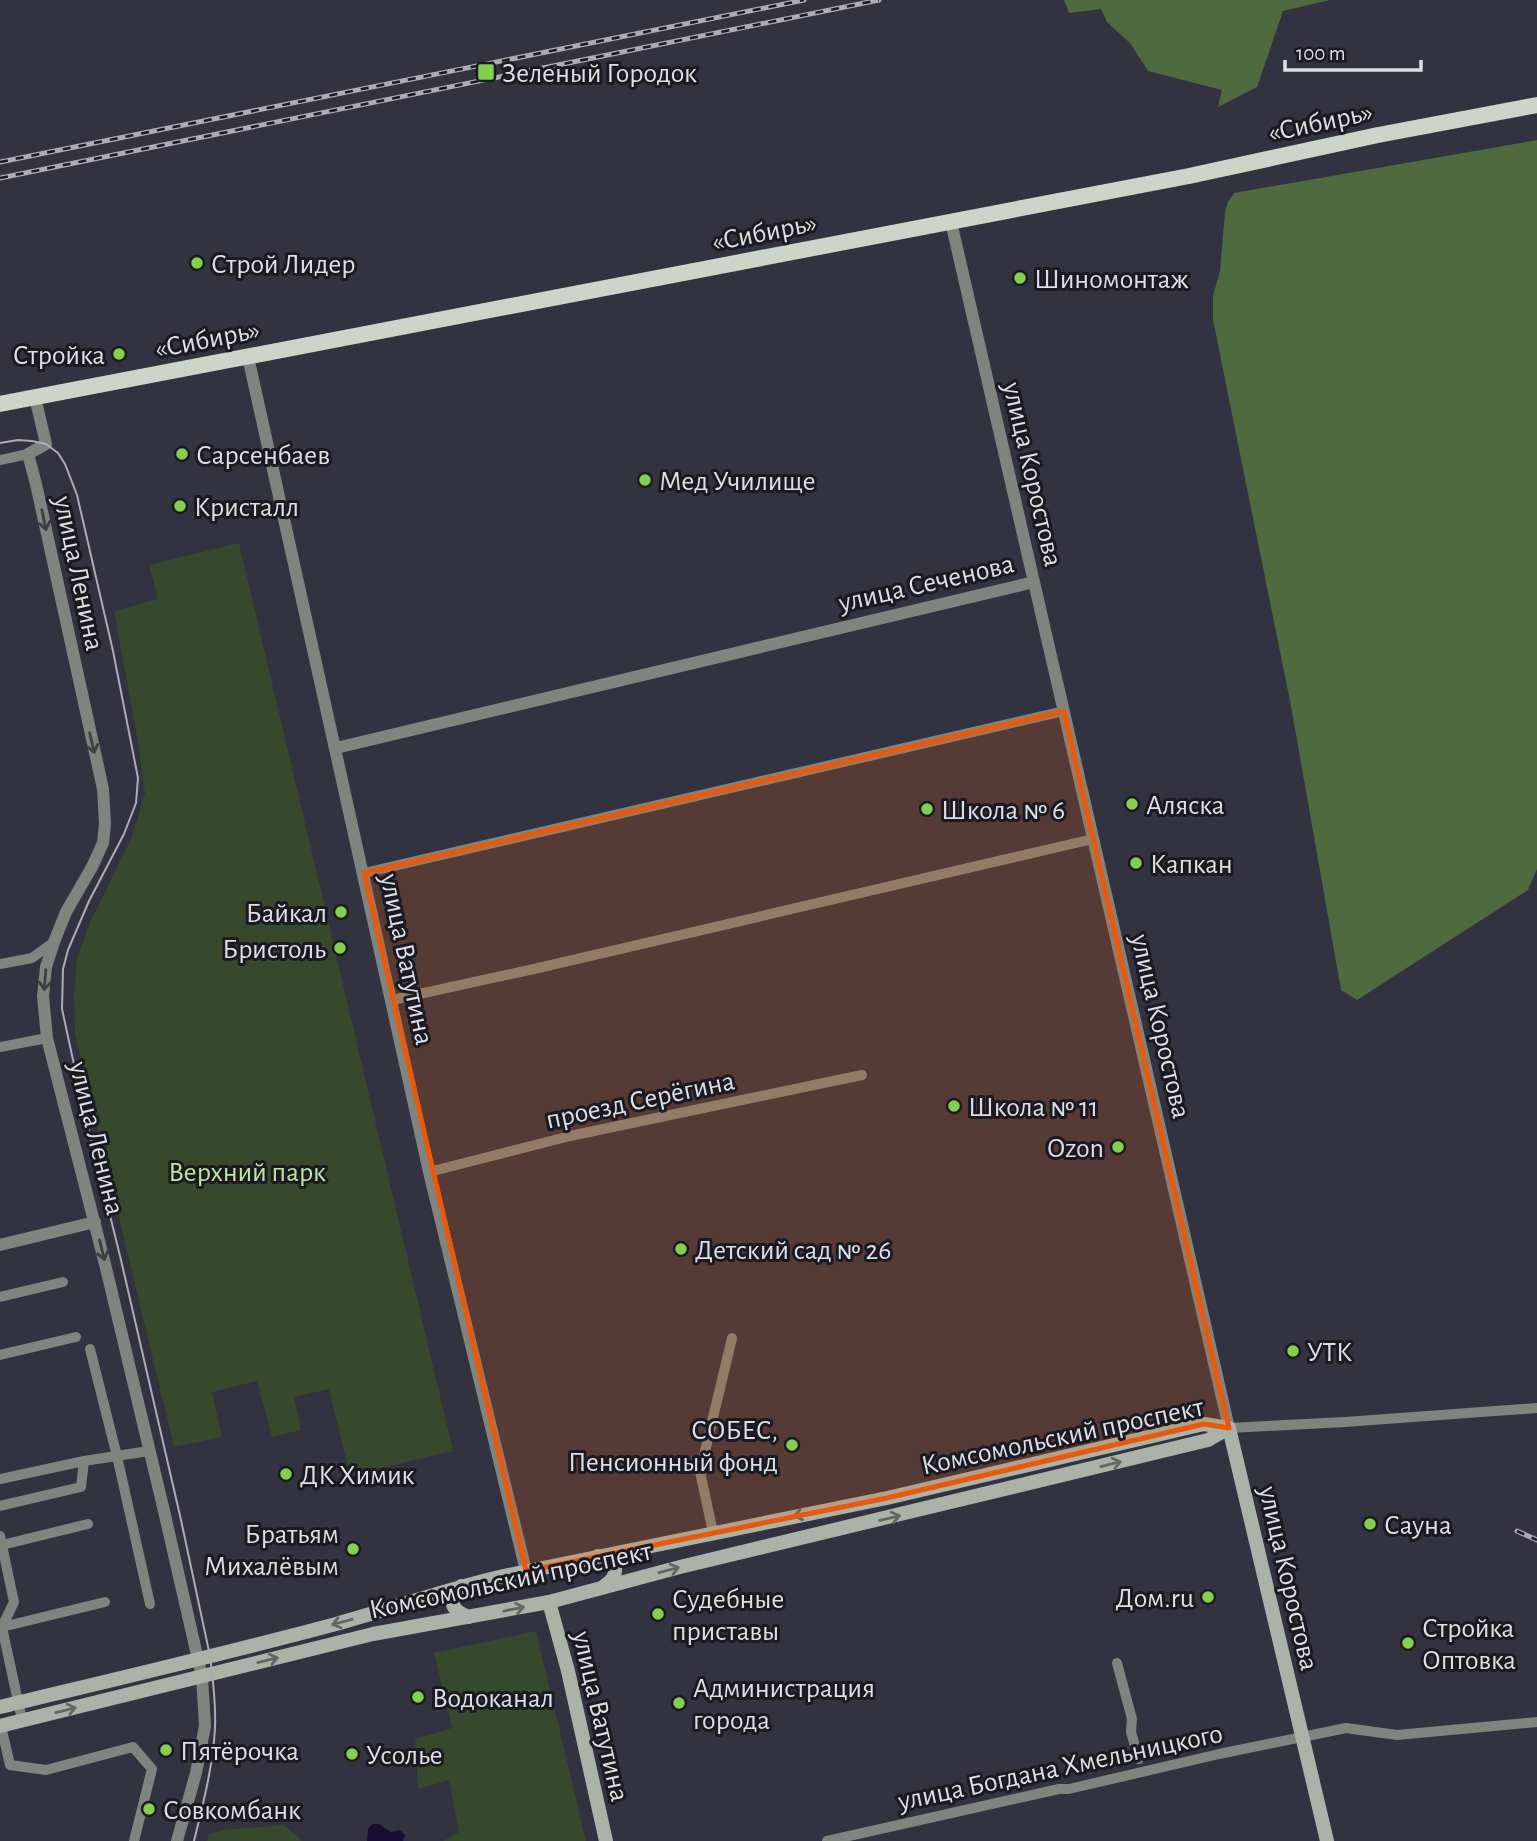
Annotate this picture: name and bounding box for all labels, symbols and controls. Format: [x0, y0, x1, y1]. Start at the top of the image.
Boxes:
scale bar [1285, 28, 1422, 72]
text: 100 m [1296, 43, 1346, 64]
place label: Зеленый Городок [502, 60, 697, 88]
marker: Зеленый Городок [476, 62, 496, 82]
street label: «Сибирь» [1266, 98, 1375, 148]
street label: «Сибирь» [710, 209, 819, 257]
place label: Строй Лидер [211, 251, 356, 279]
marker: Строй Лидер [189, 255, 205, 271]
place label: Шиномонтаж [1034, 266, 1189, 294]
marker: Шиномонтаж [1012, 270, 1028, 286]
street label: «Сибирь» [153, 316, 262, 364]
place label: Стройка [13, 342, 105, 370]
marker: Стройка [111, 346, 127, 362]
street label: улица Коростова [997, 379, 1067, 570]
place label: Сарсенбаев [196, 442, 330, 470]
marker: Сарсенбаев [174, 446, 190, 462]
place label: Мед Училище [659, 468, 816, 496]
marker: Мед Училище [637, 472, 653, 488]
street label: улица Ленина [48, 493, 108, 653]
place label: Кристалл [194, 494, 299, 522]
marker: Кристалл [172, 498, 188, 514]
one-way arrow [37, 508, 51, 531]
street label: улица Сеченова [835, 550, 1017, 618]
one-way arrow [86, 731, 99, 754]
place label: Аляска [1146, 792, 1225, 820]
marker: Аляска [1124, 796, 1140, 812]
place label: Школа № 6 [941, 797, 1065, 825]
marker: Школа № 6 [919, 801, 935, 817]
place label: Капкан [1150, 851, 1233, 879]
marker: Капкан [1128, 855, 1144, 871]
street label: улица Ватутина [374, 870, 438, 1048]
place label: Байкал [246, 900, 327, 928]
marker: Байкал [333, 904, 349, 920]
street label: улица Коростова [1125, 931, 1195, 1122]
place label: Бристоль [222, 936, 326, 964]
marker: Бристоль [332, 940, 348, 956]
one-way arrow [38, 968, 51, 991]
street label: улица Ленина [63, 1058, 129, 1218]
street label: проезд Серёгина [543, 1067, 738, 1135]
place label: Школа № 11 [968, 1094, 1098, 1122]
marker: Школа № 11 [946, 1098, 962, 1114]
place label: Ozon [1047, 1135, 1104, 1163]
marker: Ozon [1110, 1139, 1126, 1155]
park label: Верхний парк [168, 1159, 326, 1187]
place label: Детский сад № 26 [695, 1237, 891, 1265]
one-way arrow [96, 1238, 109, 1261]
marker: Детский сад № 26 [673, 1241, 689, 1257]
place label: УТК [1307, 1339, 1352, 1367]
marker: УТК [1285, 1343, 1301, 1359]
street label: Комсомольский проспект [919, 1393, 1207, 1481]
place label: СОБЕС, Пенсионный фонд [568, 1417, 778, 1477]
marker: СОБЕС, Пенсионный фонд [784, 1437, 800, 1453]
one-way arrow [1099, 1457, 1122, 1470]
place label: ДК Химик [300, 1462, 415, 1490]
marker: ДК Химик [278, 1466, 294, 1482]
street label: улица Коростова [1253, 1483, 1323, 1674]
one-way arrow [793, 1508, 816, 1522]
one-way arrow [878, 1510, 901, 1524]
place label: Сауна [1384, 1512, 1452, 1540]
marker: Сауна [1362, 1516, 1378, 1532]
place label: Братьям Михалёвым [204, 1521, 339, 1581]
street label: Комсомольский проспект [367, 1537, 655, 1625]
marker: Братьям Михалёвым [345, 1541, 361, 1557]
one-way arrow [657, 1563, 680, 1576]
place label: Дом.ru [1116, 1585, 1194, 1613]
place label: Судебные приставы [672, 1586, 784, 1646]
marker: Дом.ru [1200, 1589, 1216, 1605]
one-way arrow [502, 1601, 525, 1615]
marker: Судебные приставы [650, 1606, 666, 1622]
place label: Стройка Оптовка [1422, 1615, 1516, 1675]
one-way arrow [331, 1616, 354, 1629]
street label: улица Ватутина [567, 1628, 633, 1805]
marker: Стройка Оптовка [1400, 1635, 1416, 1651]
one-way arrow [256, 1653, 279, 1666]
place label: Администрация города [693, 1675, 875, 1735]
place label: Водоканал [432, 1685, 554, 1713]
marker: Водоканал [410, 1689, 426, 1705]
marker: Администрация города [671, 1695, 687, 1711]
one-way arrow [54, 1703, 77, 1716]
street label: улица Богдана Хмельницкого [895, 1720, 1225, 1816]
place label: Пятёрочка [180, 1738, 299, 1766]
marker: Пятёрочка [158, 1742, 174, 1758]
place label: Усолье [366, 1742, 443, 1770]
marker: Усолье [344, 1746, 360, 1762]
place label: Совкомбанк [163, 1797, 301, 1825]
marker: Совкомбанк [141, 1801, 157, 1817]

